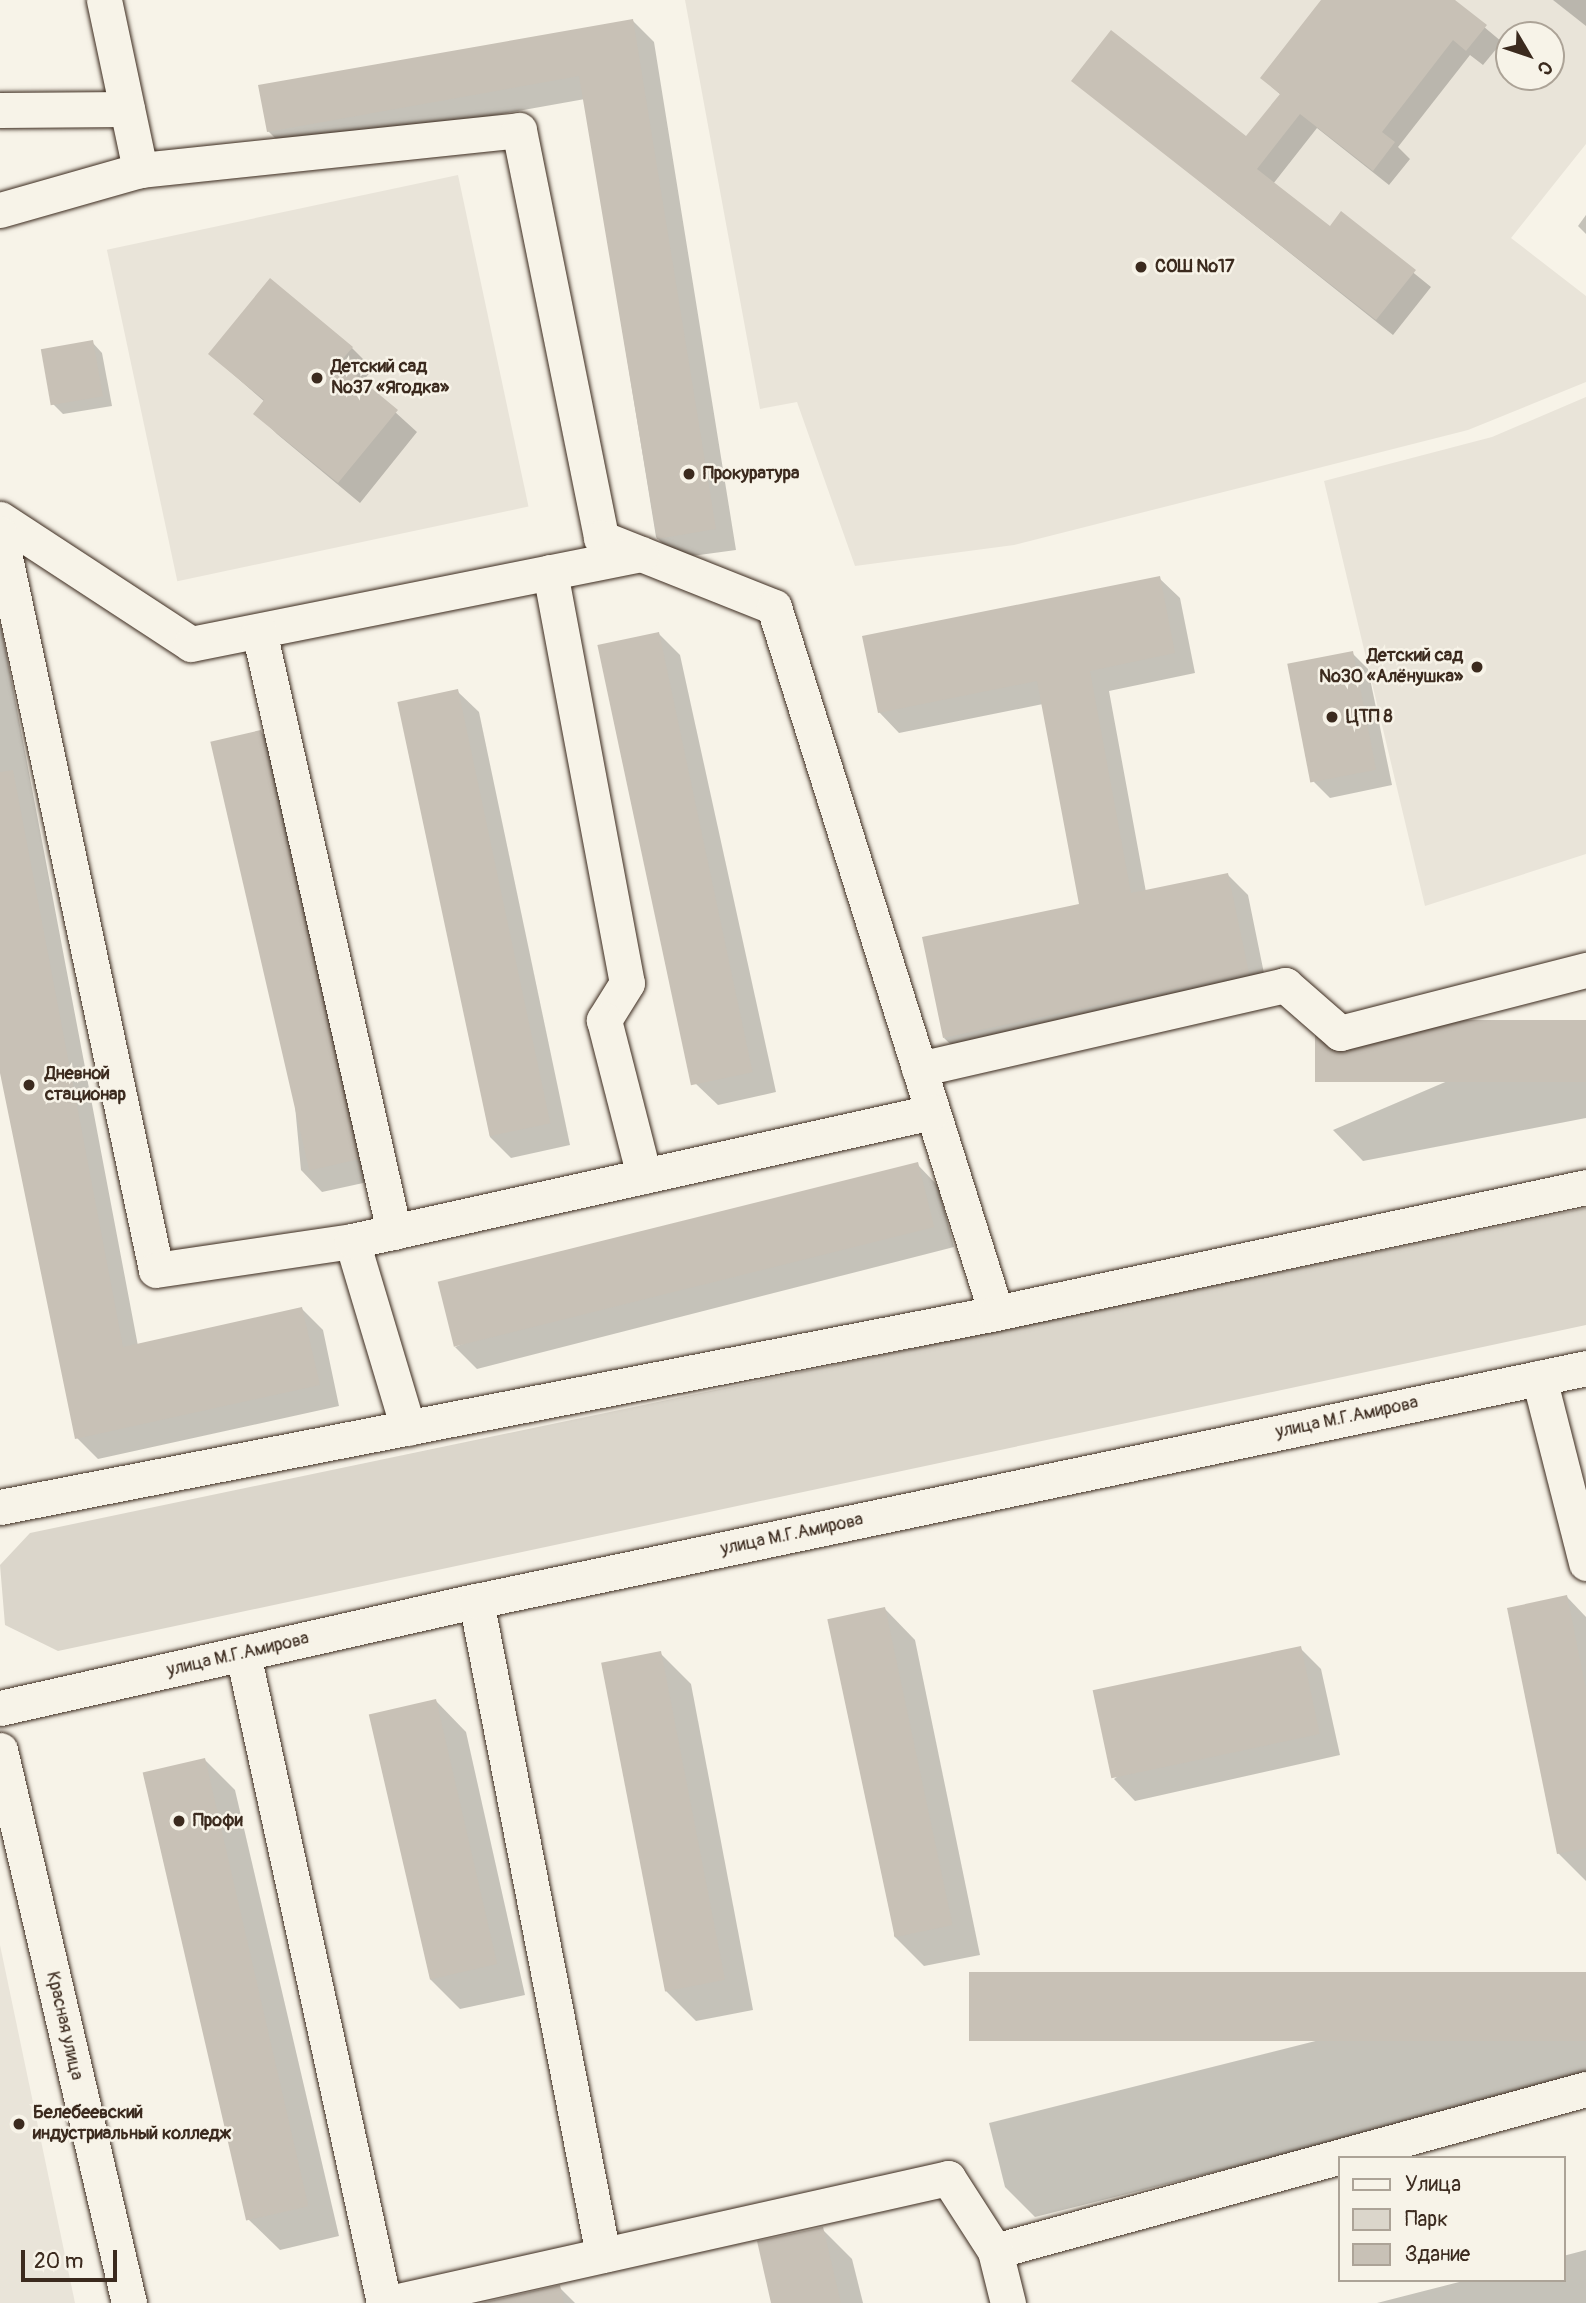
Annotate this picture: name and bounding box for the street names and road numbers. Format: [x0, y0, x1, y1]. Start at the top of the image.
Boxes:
street label: улица М.Г.Амирова [1274, 1392, 1420, 1444]
street label: улица М.Г.Амирова [719, 1509, 865, 1561]
street label: улица М.Г.Амирова [165, 1628, 311, 1682]
street label: Красная улица [41, 1970, 87, 2082]

